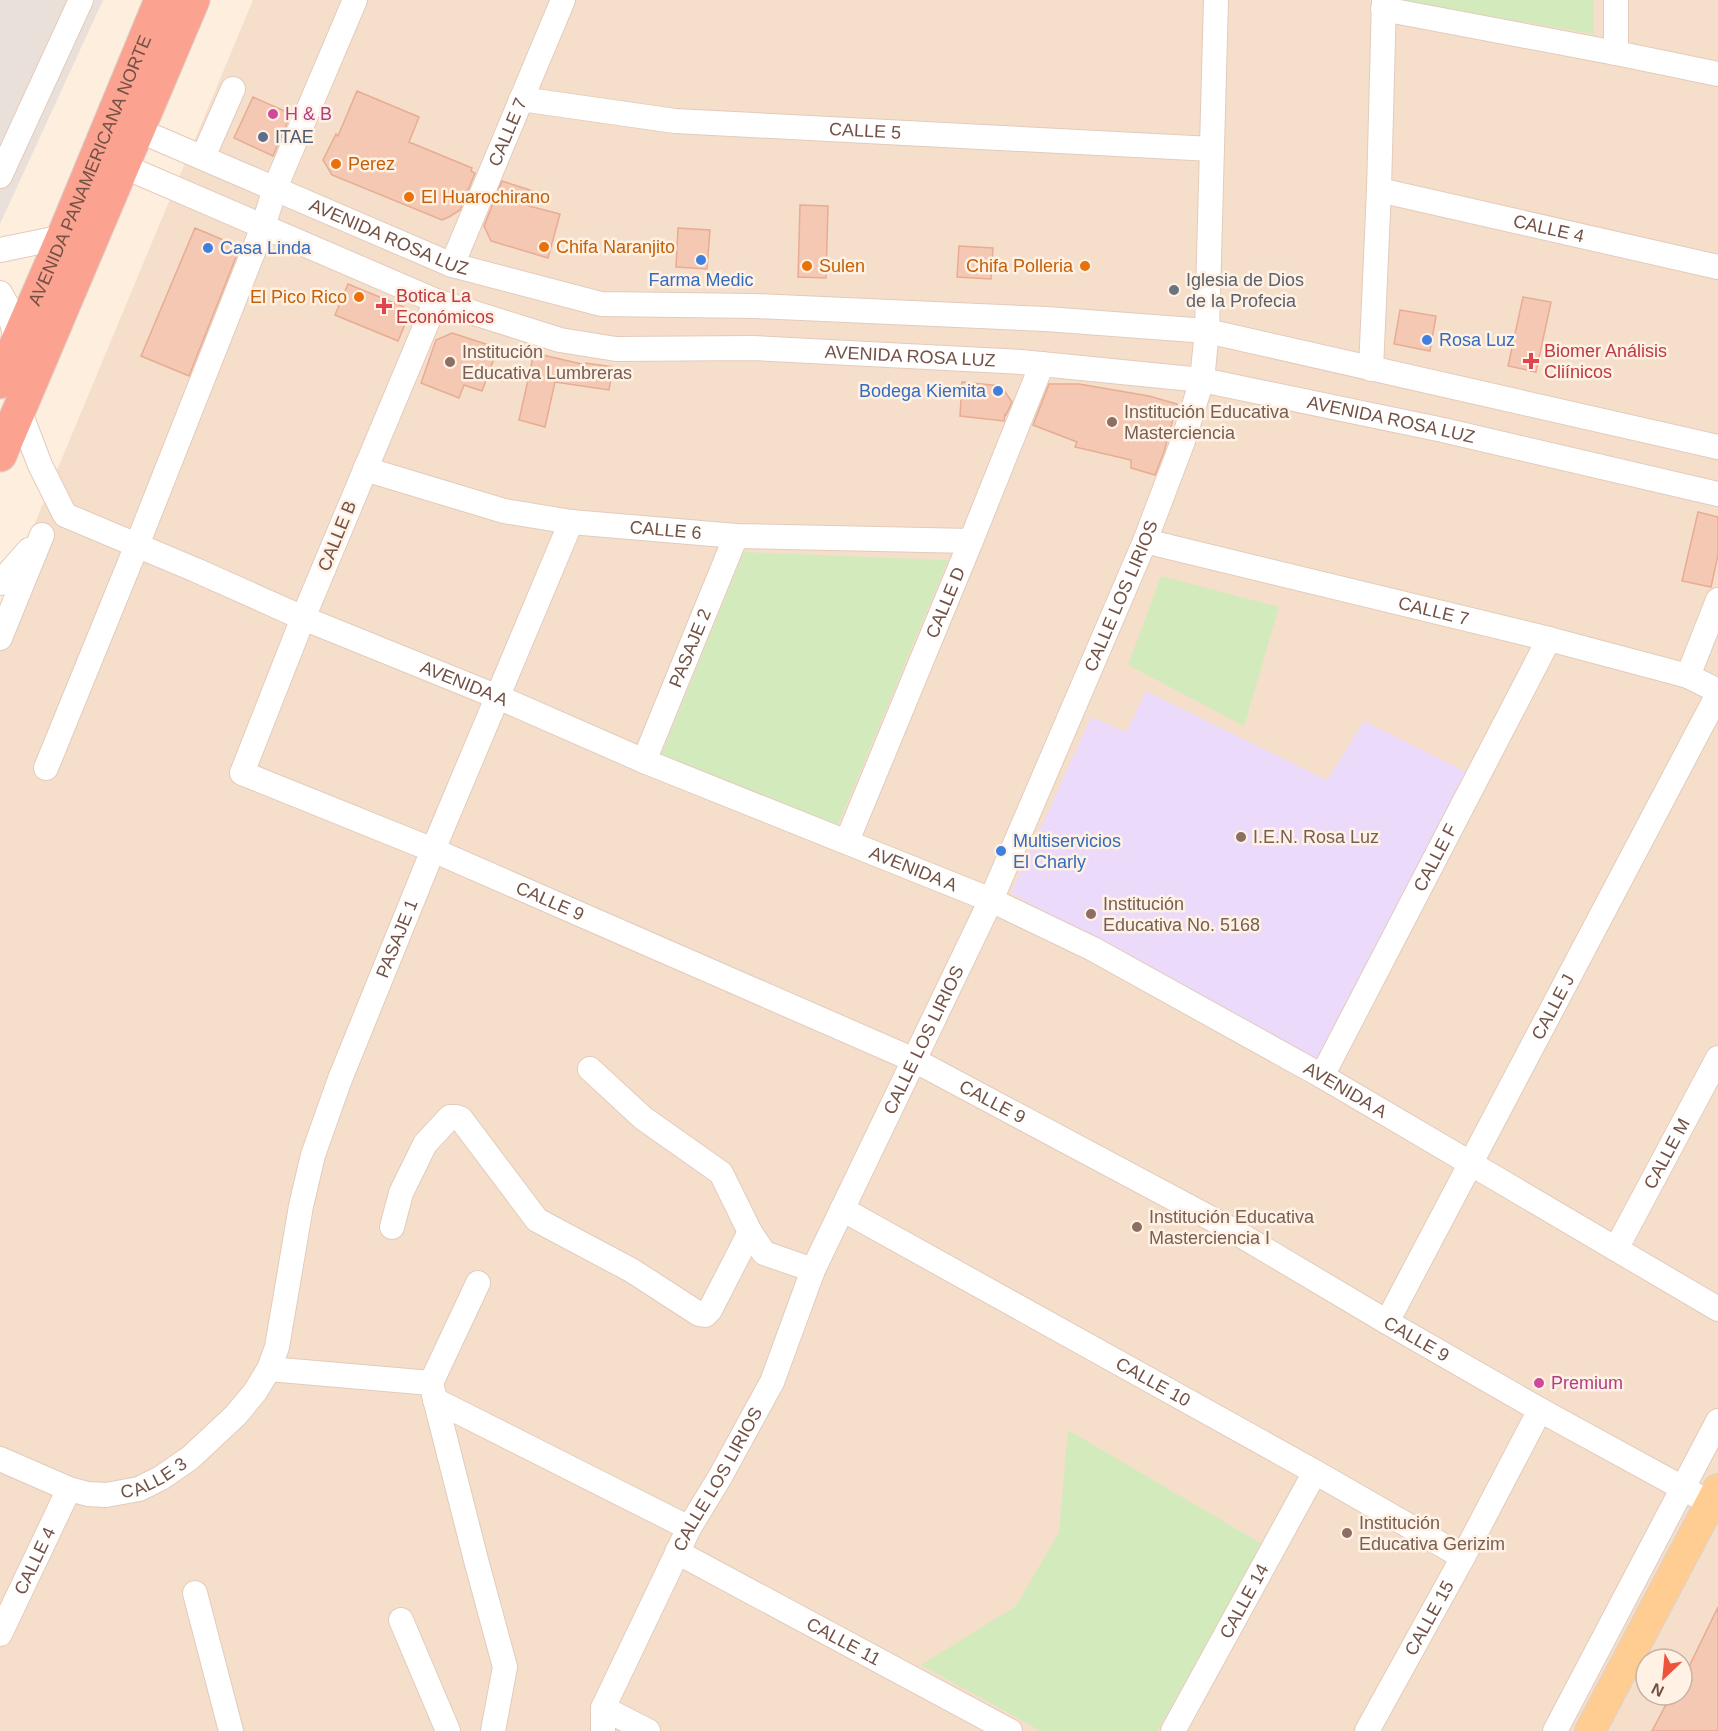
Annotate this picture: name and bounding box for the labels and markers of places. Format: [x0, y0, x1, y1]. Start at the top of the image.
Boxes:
place label: H & B [285, 104, 332, 124]
marker: H & B [266, 107, 280, 121]
place label: ITAE [275, 127, 314, 147]
marker: ITAE [256, 130, 270, 144]
place label: Perez [348, 154, 395, 174]
marker: Perez [329, 157, 343, 171]
place label: El Huarochirano [421, 187, 550, 207]
marker: El Huarochirano [402, 190, 416, 204]
place label: Chifa Naranjito [556, 237, 675, 257]
place label: Casa Linda [220, 238, 312, 258]
marker: Chifa Naranjito [537, 240, 551, 254]
marker: Casa Linda [201, 241, 215, 255]
marker: Farma Medic [694, 253, 708, 267]
place label: Sulen [819, 256, 865, 276]
place label: Chifa Polleria [966, 256, 1074, 276]
marker: Sulen [800, 259, 814, 273]
marker: Chifa Polleria [1078, 259, 1092, 273]
place label: Farma Medic [648, 270, 754, 290]
place label: Iglesia de Dios de la Profecia [1186, 270, 1304, 311]
marker: Iglesia de Dios de la Profecia [1167, 283, 1181, 297]
place label: Botica La Económicos [396, 286, 494, 327]
place label: El Pico Rico [250, 287, 347, 307]
marker: El Pico Rico [352, 290, 366, 304]
marker: Botica La Económicos [377, 299, 391, 313]
place label: Rosa Luz [1439, 330, 1515, 350]
marker: Rosa Luz [1420, 333, 1434, 347]
place label: Biomer Análisis Cliínicos [1544, 341, 1667, 382]
place label: Institución Educativa Lumbreras [462, 342, 632, 383]
marker: Biomer Análisis Cliínicos [1522, 352, 1540, 370]
marker: Institución Educativa Lumbreras [443, 355, 457, 369]
place label: Bodega Kiemita [859, 381, 987, 401]
marker: Bodega Kiemita [991, 384, 1005, 398]
place label: Institución Educativa Masterciencia [1124, 402, 1290, 443]
marker: Institución Educativa Masterciencia [1105, 415, 1119, 429]
place label: I.E.N. Rosa Luz [1253, 827, 1379, 847]
marker: I.E.N. Rosa Luz [1234, 830, 1248, 844]
place label: Multiservicios El Charly [1013, 831, 1121, 872]
marker: Multiservicios El Charly [994, 844, 1008, 858]
place label: Institución Educativa No. 5168 [1103, 894, 1260, 935]
marker: Institución Educativa No. 5168 [1084, 907, 1098, 921]
place label: Institución Educativa Masterciencia I [1149, 1207, 1315, 1248]
marker: Institución Educativa Masterciencia I [1130, 1220, 1144, 1234]
place label: Premium [1551, 1373, 1623, 1393]
marker: Premium [1532, 1376, 1546, 1390]
place label: Institución Educativa Gerizim [1359, 1513, 1505, 1554]
marker: Institución Educativa Gerizim [1340, 1526, 1354, 1540]

